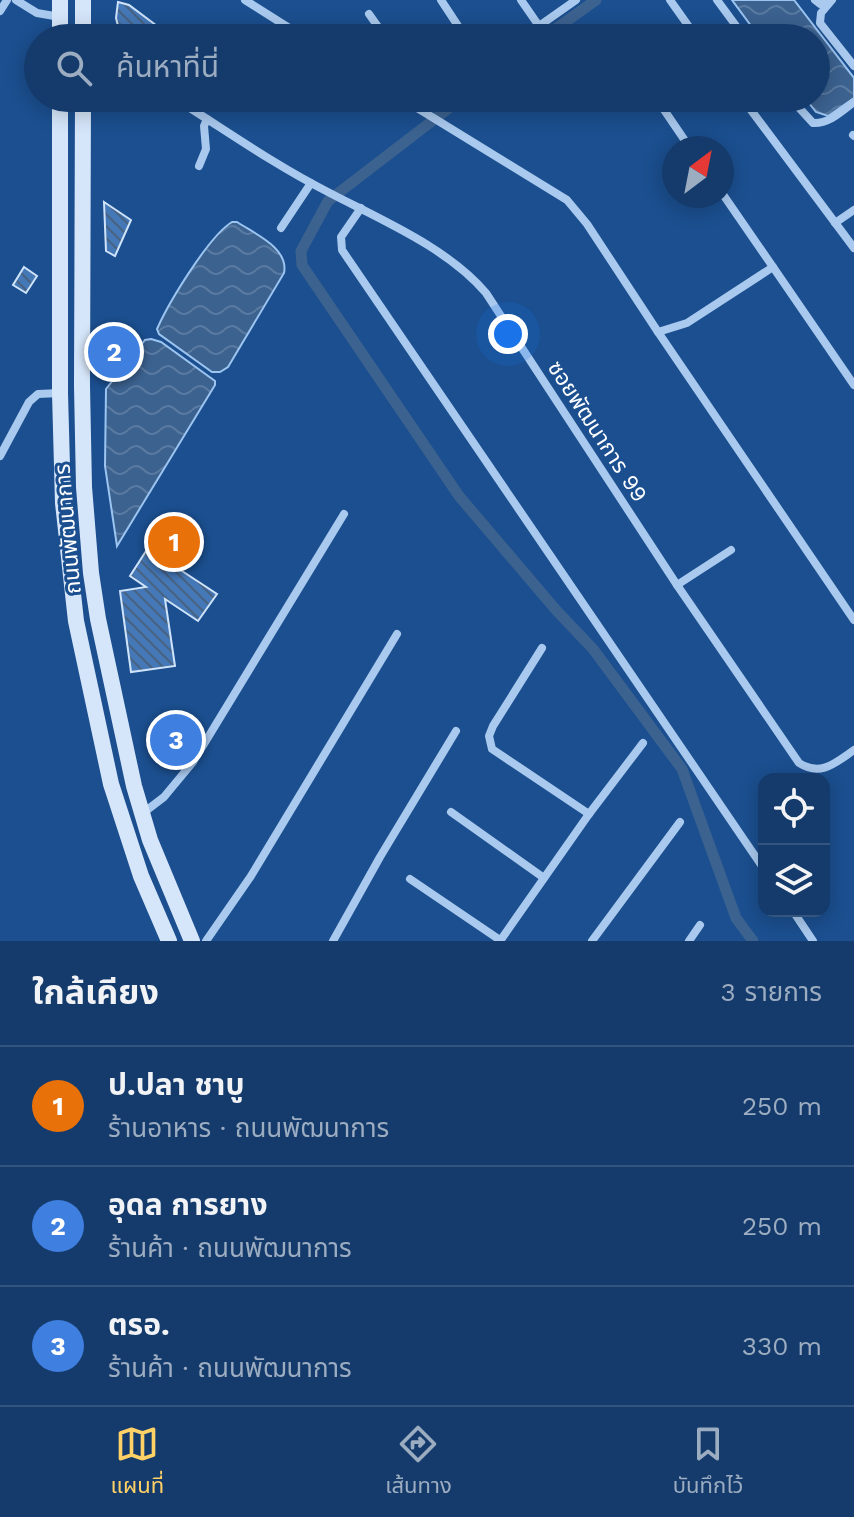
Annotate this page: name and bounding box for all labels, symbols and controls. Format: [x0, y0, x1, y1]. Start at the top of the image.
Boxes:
search box [24, 24, 830, 112]
icon: search [52, 46, 96, 90]
text: ค้นหาที่นี่ [116, 49, 219, 84]
north arrow [662, 136, 734, 208]
your location [488, 314, 528, 354]
pin: 2 [88, 322, 140, 382]
street label: ซอยพัฒนาการ 99 [543, 356, 652, 506]
street label: ถนนพัฒนาการ [49, 463, 86, 595]
pin: 1 [148, 512, 200, 572]
pin: 3 [150, 710, 202, 770]
map controls [758, 773, 830, 917]
button: locate [758, 773, 830, 845]
button: layers [758, 845, 830, 917]
text: ใกล้เคียง [32, 972, 159, 1012]
text: 3 รายการ [720, 977, 822, 1007]
text: ป.ปลา ชาบู [108, 1067, 244, 1102]
text: 1 [52, 1091, 64, 1121]
text: 250 m [742, 1091, 822, 1121]
text: ร้านอาหาร · ถนนพัฒนาการ [108, 1113, 389, 1143]
text: อุดล การยาง [108, 1187, 268, 1222]
text: 2 [50, 1211, 66, 1241]
text: 250 m [742, 1211, 822, 1241]
text: ร้านค้า · ถนนพัฒนาการ [108, 1233, 352, 1263]
text: ตรอ. [108, 1307, 170, 1342]
text: 3 [50, 1331, 66, 1361]
text: 330 m [742, 1331, 822, 1361]
text: ร้านค้า · ถนนพัฒนาการ [108, 1353, 352, 1383]
tab: แผนที่ [111, 1422, 164, 1503]
tab: เส้นทาง [385, 1422, 452, 1503]
tab: บันทึกไว้ [673, 1422, 743, 1503]

